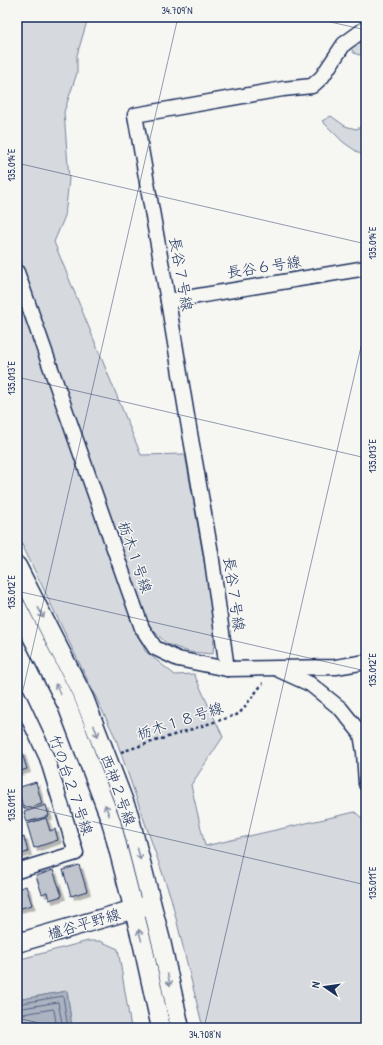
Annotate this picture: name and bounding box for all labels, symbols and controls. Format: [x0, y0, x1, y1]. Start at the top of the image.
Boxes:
text: 34.709°N [161, 4, 193, 17]
text: 135.014°E [5, 148, 18, 182]
text: 135.014°E [366, 226, 379, 260]
street label: 長谷７号線 [165, 235, 198, 313]
street label: 長谷６号線 [225, 250, 303, 283]
text: 135.013°E [5, 361, 18, 395]
text: 135.013°E [366, 439, 379, 473]
street label: 栃木１号線 [113, 518, 158, 596]
street label: 長谷７号線 [219, 555, 250, 633]
text: 135.012°E [5, 574, 18, 609]
one-way arrow [38, 607, 45, 619]
text: 135.012°E [366, 652, 379, 687]
one-way arrow [54, 683, 62, 695]
street label: 栃木１８号線 [134, 697, 226, 744]
one-way arrow [93, 724, 101, 736]
street label: 竹の台２７号線 [44, 732, 98, 838]
street label: 西神２号線 [96, 751, 141, 829]
text: 135.011°E [5, 788, 18, 821]
one-way arrow [102, 804, 110, 816]
one-way arrow [135, 847, 143, 860]
text: 135.011°E [366, 866, 379, 899]
street label: 櫨谷平野線 [45, 903, 123, 944]
one-way arrow [136, 929, 143, 942]
north arrow [305, 967, 345, 1007]
one-way arrow [166, 973, 174, 986]
text: N [308, 980, 323, 989]
text: 34.708°N [189, 1028, 221, 1041]

